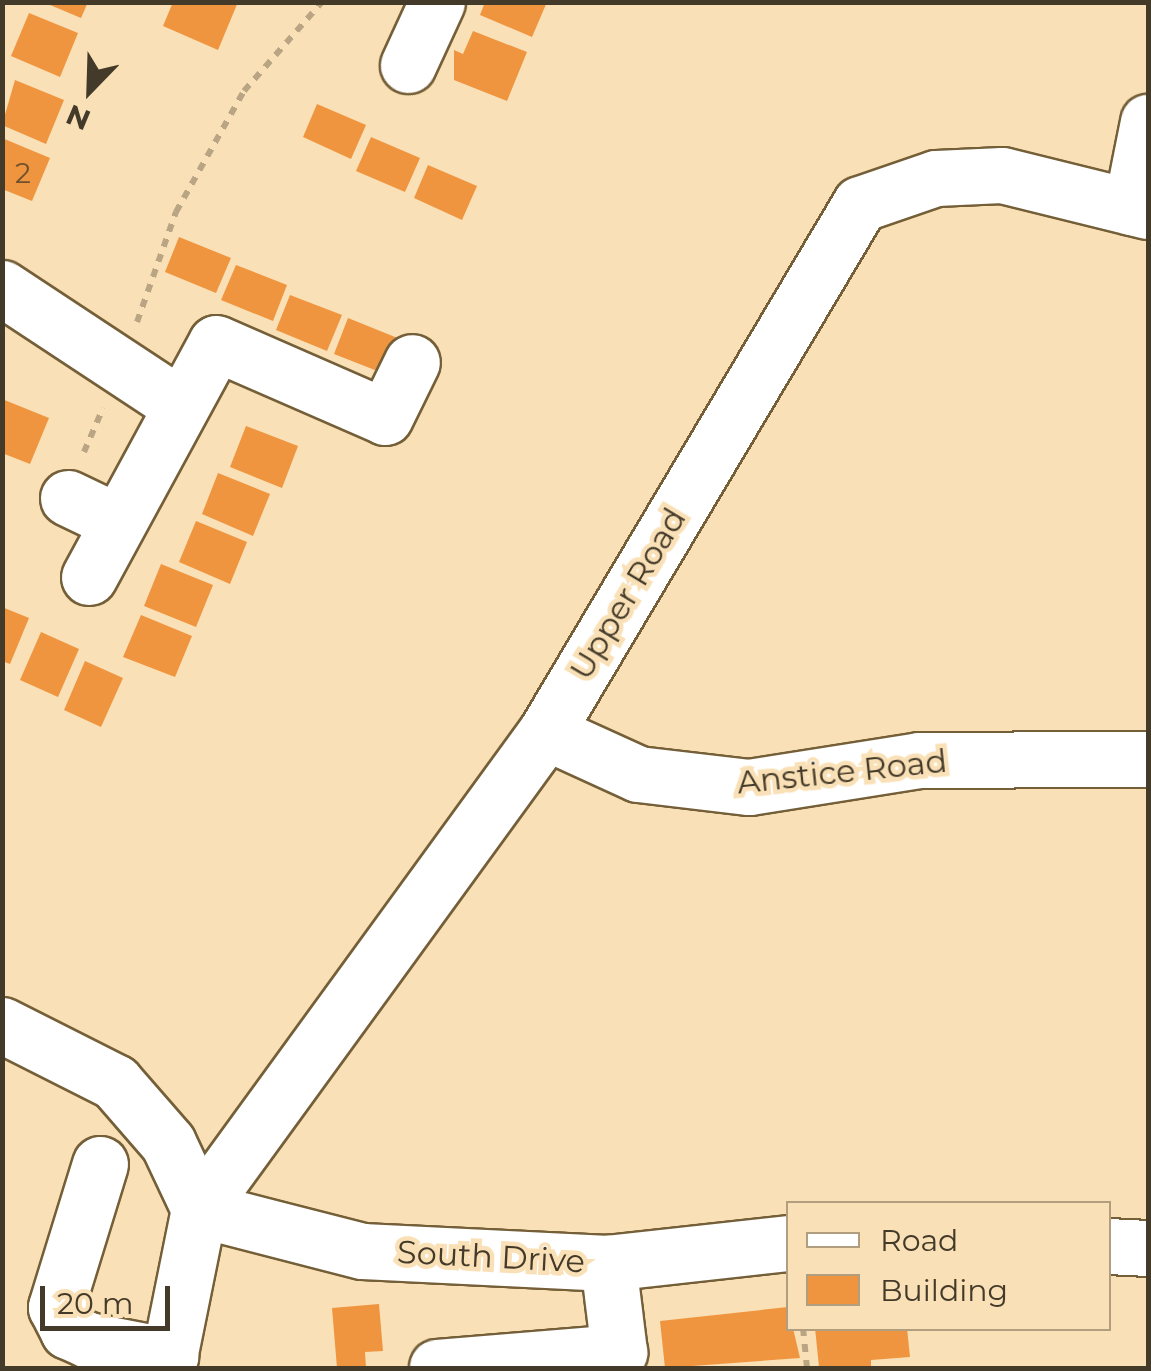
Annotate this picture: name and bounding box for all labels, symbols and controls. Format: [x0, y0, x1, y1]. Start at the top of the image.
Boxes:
north arrow [40, 40, 140, 140]
text: N [61, 98, 95, 138]
house number: 2 [15, 156, 31, 190]
street label: Upper Road [562, 501, 694, 687]
street label: Anstice Road [735, 742, 949, 802]
legend [786, 1201, 1111, 1331]
text: Road [880, 1222, 958, 1259]
street label: South Drive [396, 1233, 586, 1281]
scale bar [45, 1266, 175, 1328]
text: Building [880, 1272, 1008, 1309]
text: 20 m [57, 1285, 134, 1322]

